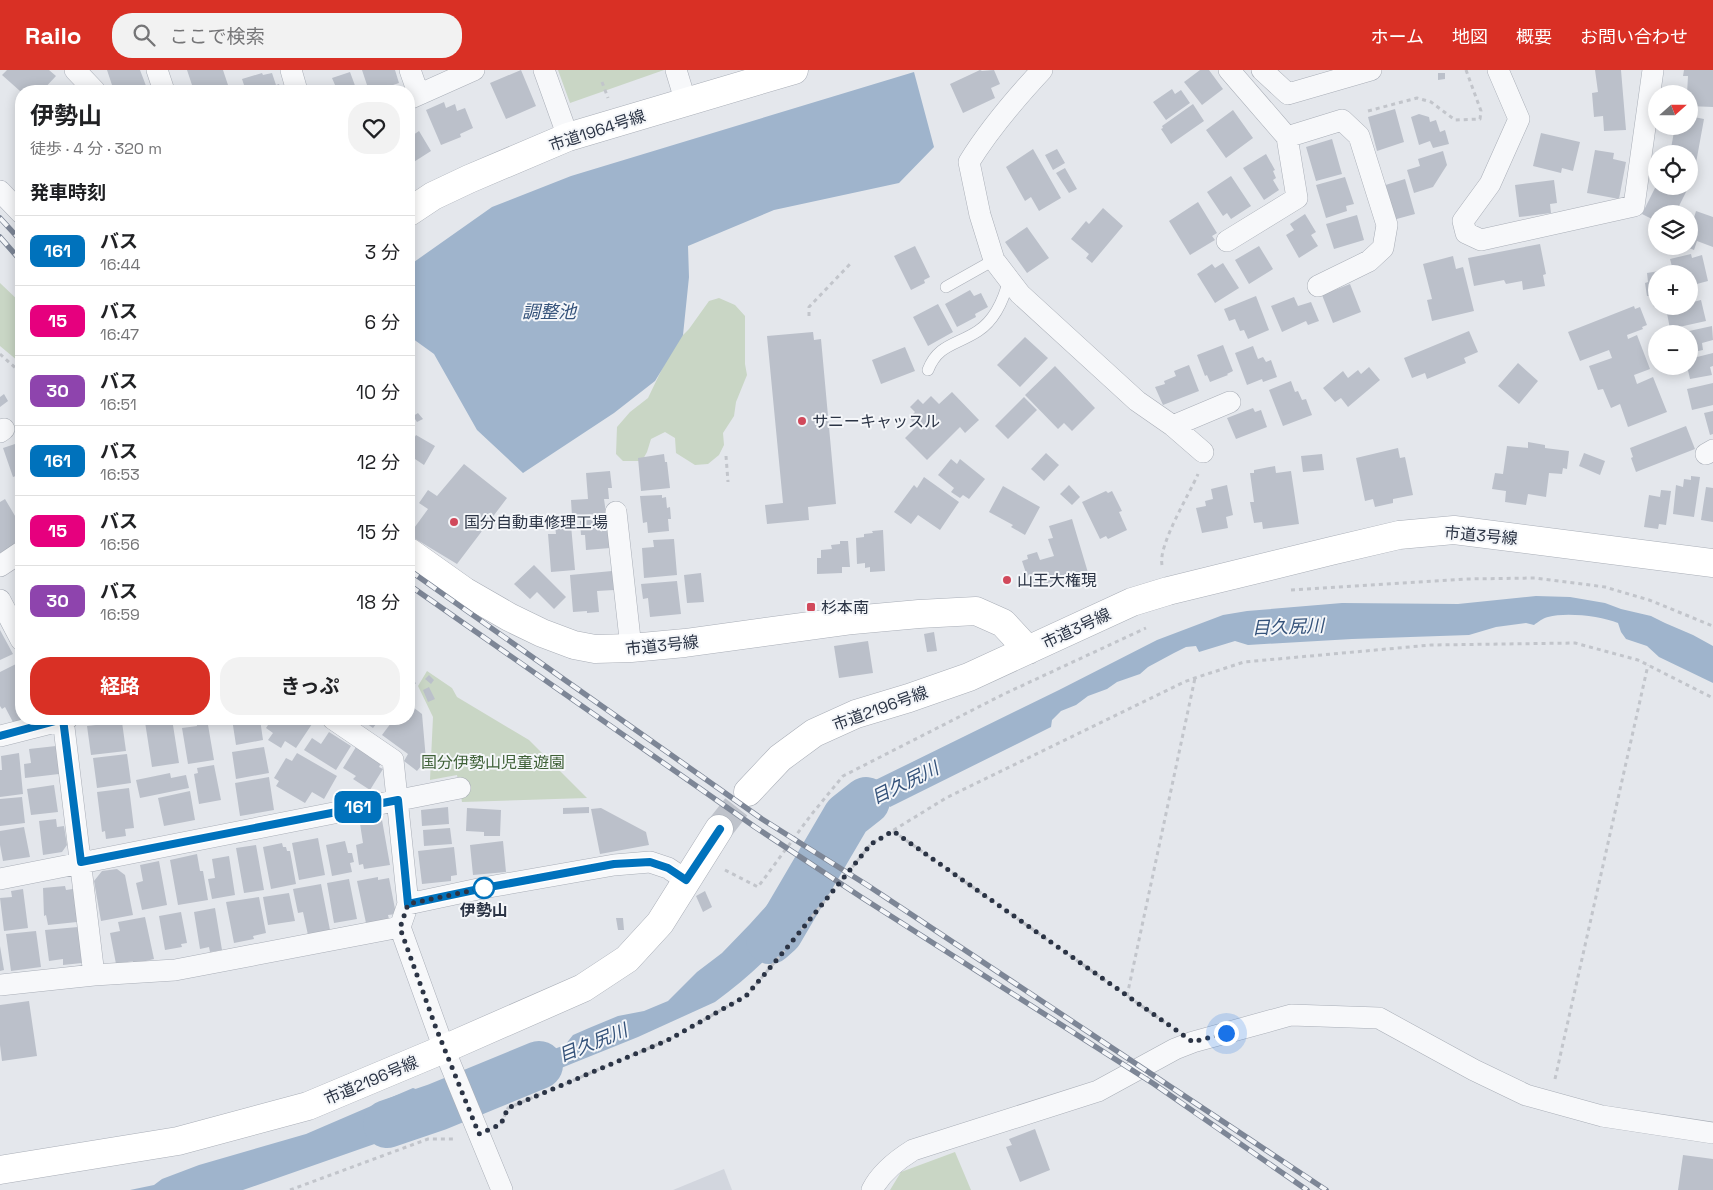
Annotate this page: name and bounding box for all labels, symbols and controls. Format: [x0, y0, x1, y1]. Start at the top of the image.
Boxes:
search box [112, 13, 462, 58]
text: Railo [25, 20, 82, 51]
icon: search [130, 21, 158, 49]
text: ここで検索 [170, 24, 265, 49]
text: ホーム [1371, 25, 1424, 48]
text: 地図 [1452, 25, 1488, 48]
text: 概要 [1516, 25, 1552, 48]
text: お問い合わせ [1580, 25, 1688, 48]
north arrow [1648, 85, 1698, 135]
map controls [1648, 85, 1698, 375]
text: 伊勢山 [30, 100, 102, 131]
button: heart [348, 102, 400, 154]
street label: 市道1964号線 [546, 105, 648, 156]
text: 徒歩 · 4 分 · 320 m [30, 138, 162, 159]
button: locate [1648, 145, 1698, 195]
text: 発車時刻 [30, 180, 106, 205]
button: layers [1648, 205, 1698, 255]
text: バス [100, 229, 138, 254]
text: 161 [44, 239, 71, 262]
text: 3 分 [365, 240, 400, 265]
text: 16:44 [100, 254, 141, 275]
button: + [1648, 265, 1698, 315]
text: バス [100, 299, 138, 324]
water label: 調整池 [522, 300, 578, 323]
text: 15 [48, 309, 67, 332]
text: 6 分 [364, 310, 400, 335]
text: 16:47 [100, 324, 139, 345]
button: − [1648, 325, 1698, 375]
text: バス [100, 369, 138, 394]
text: 30 [46, 379, 69, 402]
text: 10 分 [356, 380, 400, 405]
text: 16:51 [100, 394, 137, 415]
place label: サニーキャッスル [812, 411, 940, 432]
marker: サニーキャッスル [796, 415, 808, 427]
text: バス [100, 439, 138, 464]
text: 161 [44, 449, 71, 472]
text: 12 分 [357, 450, 400, 475]
text: 16:53 [100, 464, 140, 485]
text: バス [100, 509, 138, 534]
place label: 国分自動車修理工場 [464, 512, 608, 533]
marker: 国分自動車修理工場 [448, 516, 460, 528]
text: 15 [48, 519, 67, 542]
text: 15 分 [357, 520, 400, 545]
street label: 市道3号線 [1443, 522, 1519, 549]
text: 16:56 [100, 534, 140, 555]
place label: 山王大権現 [1017, 570, 1097, 591]
marker: 山王大権現 [1001, 574, 1013, 586]
text: バス [100, 579, 138, 604]
text: 30 [46, 589, 69, 612]
text: 18 分 [356, 590, 400, 615]
place label: 杉本南 [821, 597, 869, 618]
marker: 杉本南 [805, 601, 817, 613]
street label: 市道3号線 [1038, 603, 1114, 654]
text: 16:59 [100, 604, 140, 625]
water label: 目久尻川 [1252, 614, 1326, 639]
street label: 市道3号線 [624, 631, 700, 660]
button: 経路 [30, 657, 210, 715]
button: きっぷ [220, 657, 400, 715]
street label: 市道2196号線 [830, 682, 931, 735]
park label: 国分伊勢山児童遊園 [421, 752, 565, 773]
water label: 目久尻川 [867, 756, 944, 809]
line badge: 161 [329, 791, 387, 823]
text: 161 [344, 795, 372, 818]
marker: 伊勢山 [473, 877, 495, 899]
place label: 伊勢山 [459, 900, 508, 921]
water label: 目久尻川 [555, 1018, 632, 1067]
your location [1214, 1021, 1239, 1046]
street label: 市道2196号線 [321, 1051, 421, 1110]

